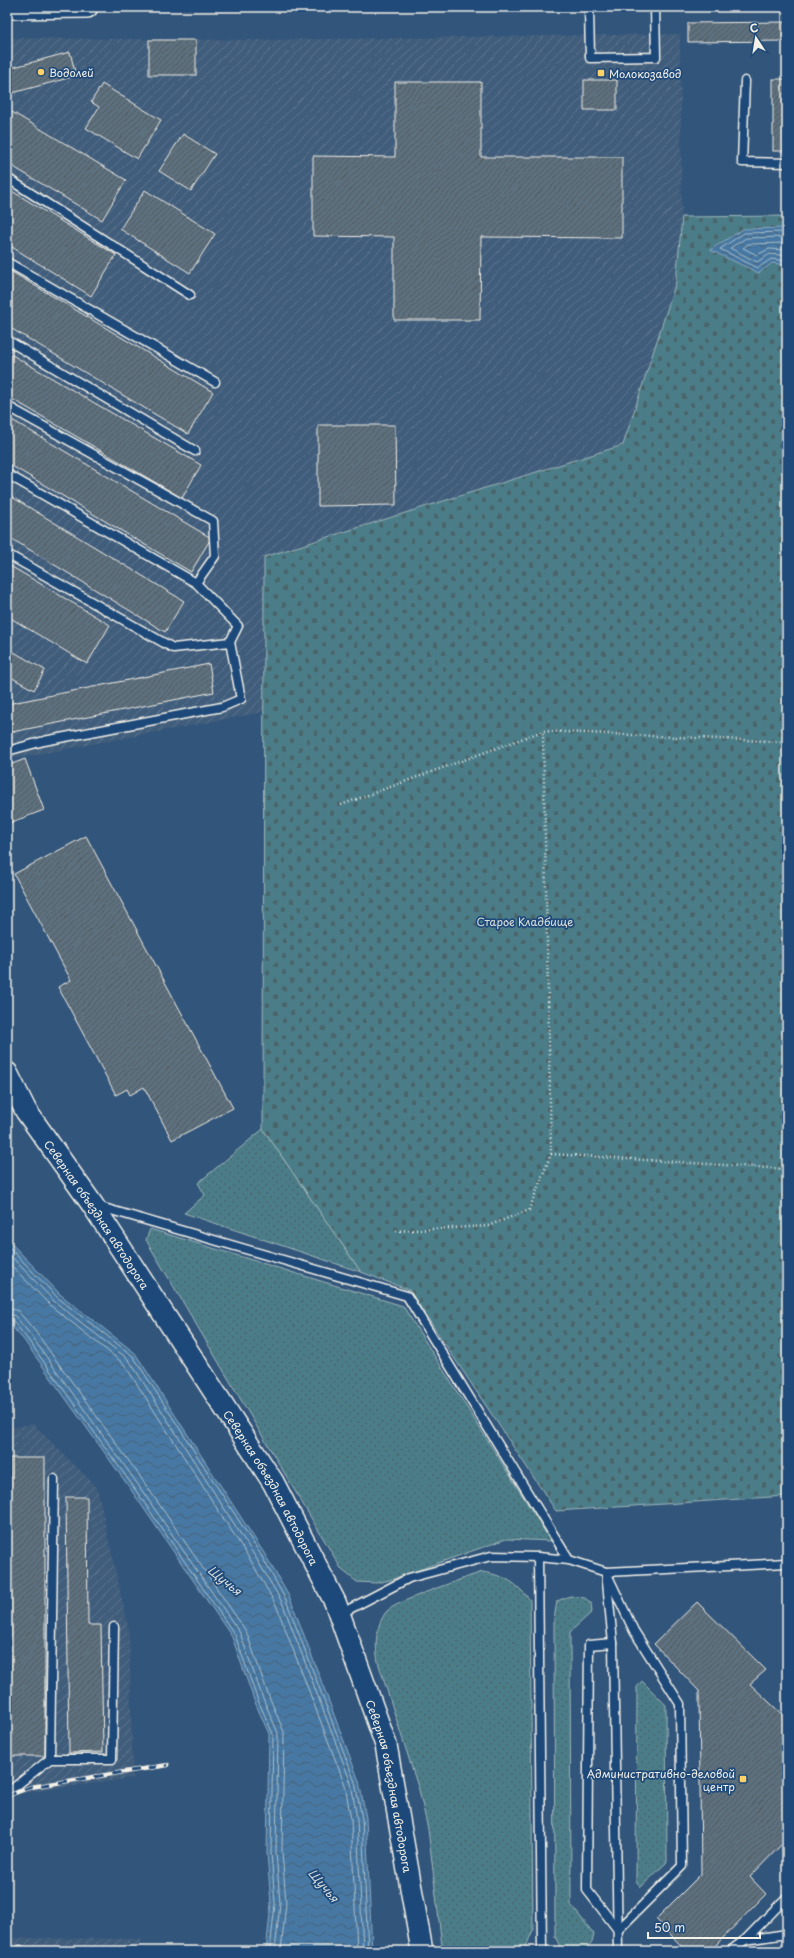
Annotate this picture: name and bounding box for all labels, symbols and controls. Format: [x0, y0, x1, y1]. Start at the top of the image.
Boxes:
north arrow [736, 18, 776, 58]
text: С [748, 19, 760, 37]
place label: Водолей [49, 64, 94, 81]
place label: Молокозавод [609, 65, 682, 82]
marker: Водолей [36, 67, 46, 77]
marker: Молокозавод [596, 68, 606, 78]
park label: Старое Кладбище [477, 913, 574, 930]
street label: Северная объездная автодорога [40, 1136, 154, 1293]
street label: Северная объездная автодорога [220, 1406, 323, 1568]
water label: Щучья [204, 1561, 247, 1600]
street label: Северная объездная автодорога [362, 1697, 417, 1874]
place label: Административно-деловой центр [587, 1765, 735, 1795]
marker: Административно-деловой центр [738, 1774, 748, 1784]
water label: Щучья [305, 1864, 344, 1907]
scale bar [648, 1914, 760, 1940]
text: 50 m [654, 1918, 685, 1936]

